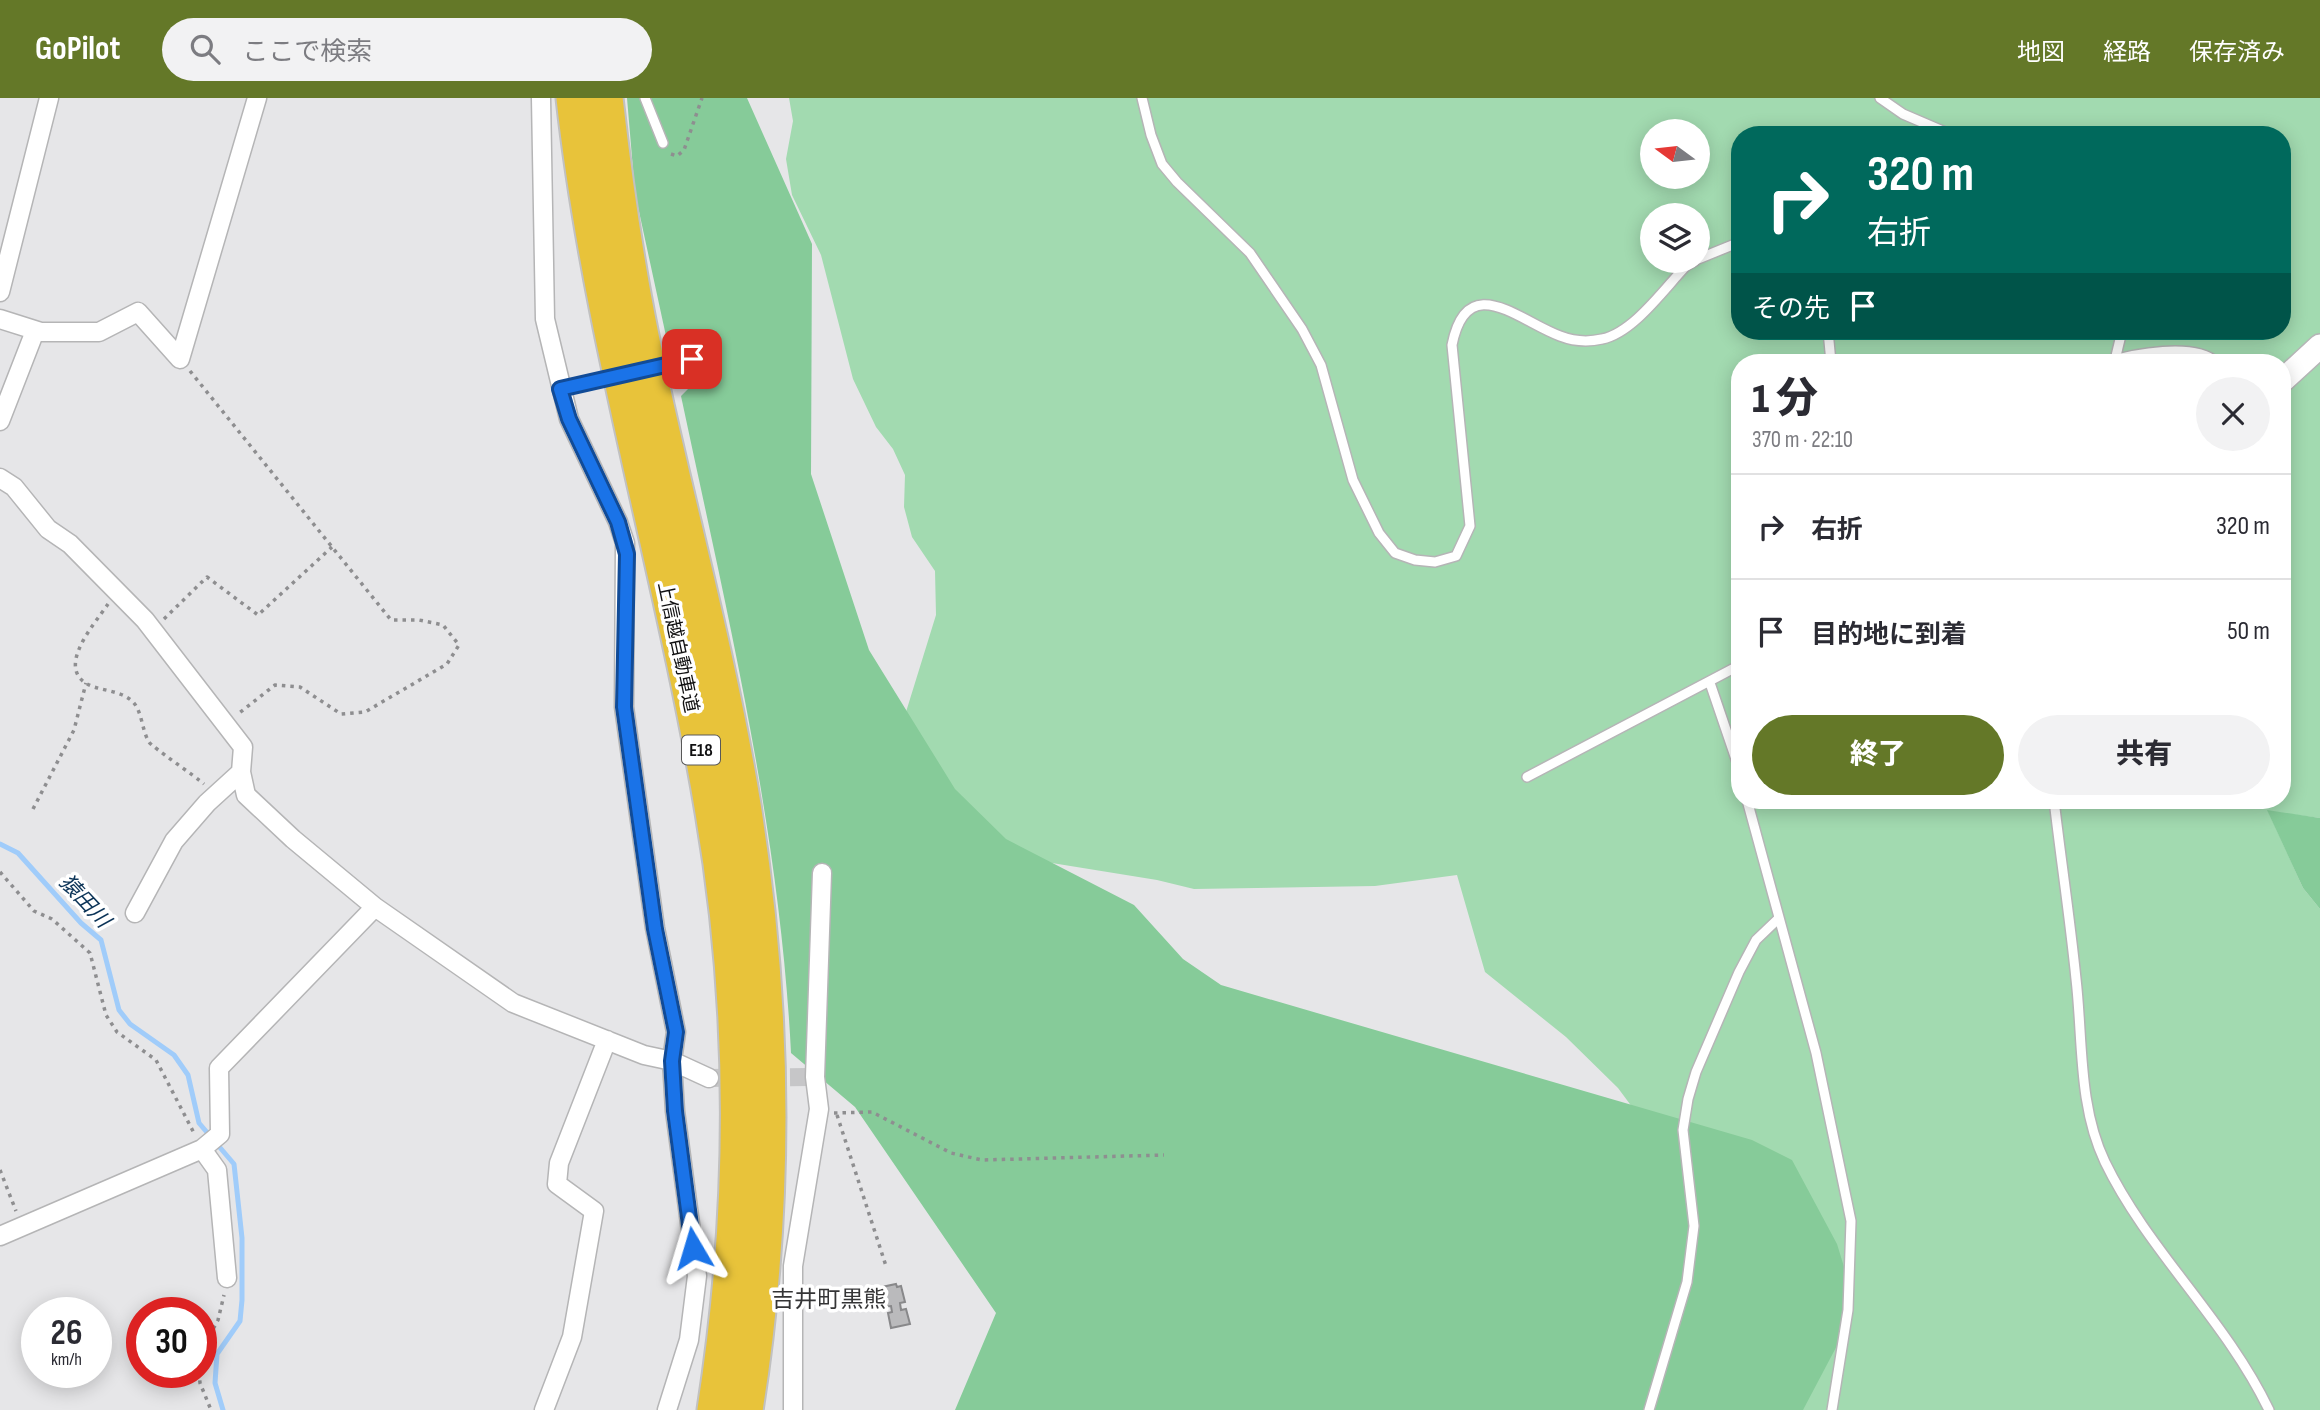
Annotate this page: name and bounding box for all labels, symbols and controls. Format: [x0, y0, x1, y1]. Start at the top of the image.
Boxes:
search box [162, 18, 652, 81]
text: GoPilot [35, 29, 120, 69]
icon: search [186, 30, 224, 68]
text: ここで検索 [242, 37, 372, 68]
text: 地図 [2017, 38, 2065, 67]
text: 経路 [2103, 38, 2151, 67]
text: 保存済み [2189, 38, 2285, 67]
north arrow [1640, 119, 1710, 189]
map controls [1640, 119, 1710, 273]
text: 320 m [1867, 146, 1974, 205]
icon: right [1752, 154, 1843, 245]
button: layers [1640, 203, 1710, 273]
text: 右折 [1867, 214, 1931, 253]
icon: arrive [1844, 287, 1882, 325]
text: その先 [1752, 294, 1830, 325]
pin [662, 329, 722, 389]
icon: arrive [673, 340, 711, 378]
text: 1 分 [1752, 374, 1818, 425]
button: close [2196, 377, 2270, 451]
text: 370 m · 22:10 [1752, 426, 1853, 454]
icon: right [1752, 508, 1790, 546]
text: 320 m [2216, 511, 2270, 542]
text: 右折 [1811, 515, 1863, 546]
street label: 上信越自動車道 [652, 580, 703, 715]
icon: arrive [1752, 613, 1790, 651]
text: 50 m [2227, 616, 2270, 647]
text: 目的地に到着 [1811, 620, 1967, 651]
button: 終了 [1752, 715, 2004, 795]
button: 共有 [2018, 715, 2270, 795]
road number: E18 [682, 736, 720, 764]
water label: 猿田川 [54, 870, 117, 934]
position arrow [656, 1211, 730, 1285]
district label: 吉井町黒熊 [772, 1286, 887, 1314]
speed limit sign: 30 [126, 1297, 217, 1388]
text: 26 [51, 1312, 82, 1355]
text: km/h [51, 1349, 82, 1370]

